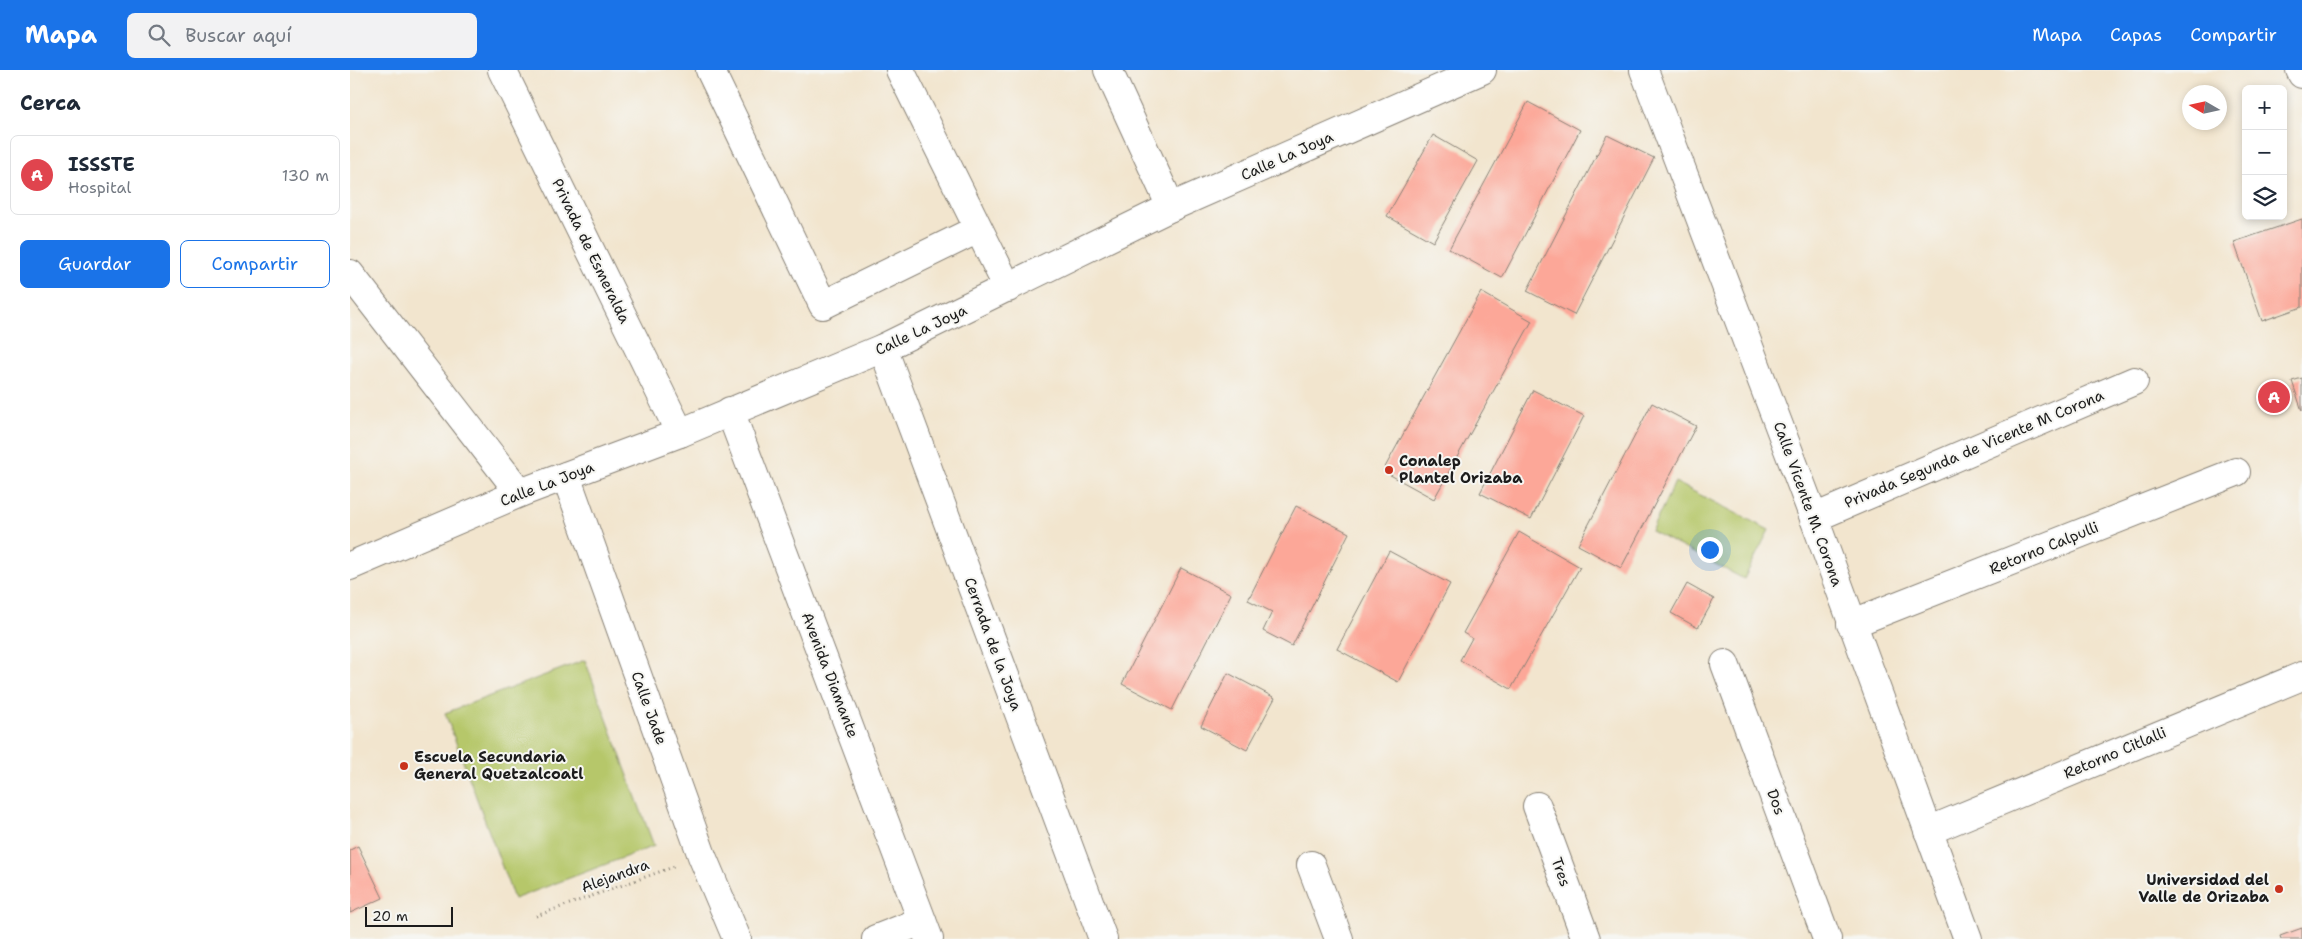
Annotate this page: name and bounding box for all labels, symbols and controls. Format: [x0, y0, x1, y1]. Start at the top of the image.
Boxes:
search box [127, 13, 477, 58]
text: Mapa [25, 19, 97, 51]
icon: search [145, 21, 173, 49]
text: Buscar aquí [185, 23, 292, 48]
text: Mapa [2032, 23, 2082, 47]
text: Capas [2110, 23, 2162, 47]
text: Compartir [2190, 23, 2277, 47]
north arrow [2182, 85, 2227, 130]
map controls [2242, 85, 2287, 220]
button: + [2242, 85, 2287, 130]
text: Cerca [20, 89, 81, 117]
street label: Calle La Joya [1238, 126, 1337, 185]
button: − [2242, 130, 2287, 175]
text: ISSSTE [68, 152, 135, 177]
text: A [31, 165, 43, 186]
text: 130 m [282, 165, 329, 186]
street label: Privada de Esmeralda [547, 175, 635, 327]
button: layers [2242, 175, 2287, 220]
text: Hospital [68, 177, 131, 198]
button: Guardar [20, 240, 170, 288]
button: Compartir [180, 240, 330, 288]
street label: Calle La Joya [872, 300, 971, 360]
pin: A [2258, 378, 2290, 416]
street label: Privada Segunda de Vicente M Corona [1841, 385, 2107, 513]
street label: Calle Vicente M. Corona [1769, 419, 1847, 590]
place label: Conalep Plantel Orizaba [1399, 451, 1523, 488]
street label: Calle La Joya [497, 457, 597, 511]
marker: Conalep Plantel Orizaba [1383, 464, 1395, 476]
street label: Retorno Calpulli [1986, 517, 2102, 579]
your location [1697, 537, 1723, 563]
street label: Cerrada de la Joya [960, 575, 1027, 714]
street label: Avenida Diamante [797, 609, 863, 741]
street label: Calle Jade [626, 669, 672, 747]
street label: Retorno Citlalli [2061, 722, 2169, 784]
place label: Escuela Secundaria General Quetzalcoatl [414, 747, 583, 784]
marker: Escuela Secundaria General Quetzalcoatl [398, 760, 410, 772]
street label: Dos [1762, 786, 1790, 818]
street label: Alejandra [578, 854, 652, 897]
street label: Tres [1546, 855, 1576, 889]
place label: Universidad del Valle de Orizaba [2139, 870, 2270, 907]
marker: Universidad del Valle de Orizaba [2273, 883, 2285, 895]
scale bar [365, 904, 452, 927]
text: 20 m [372, 907, 408, 925]

